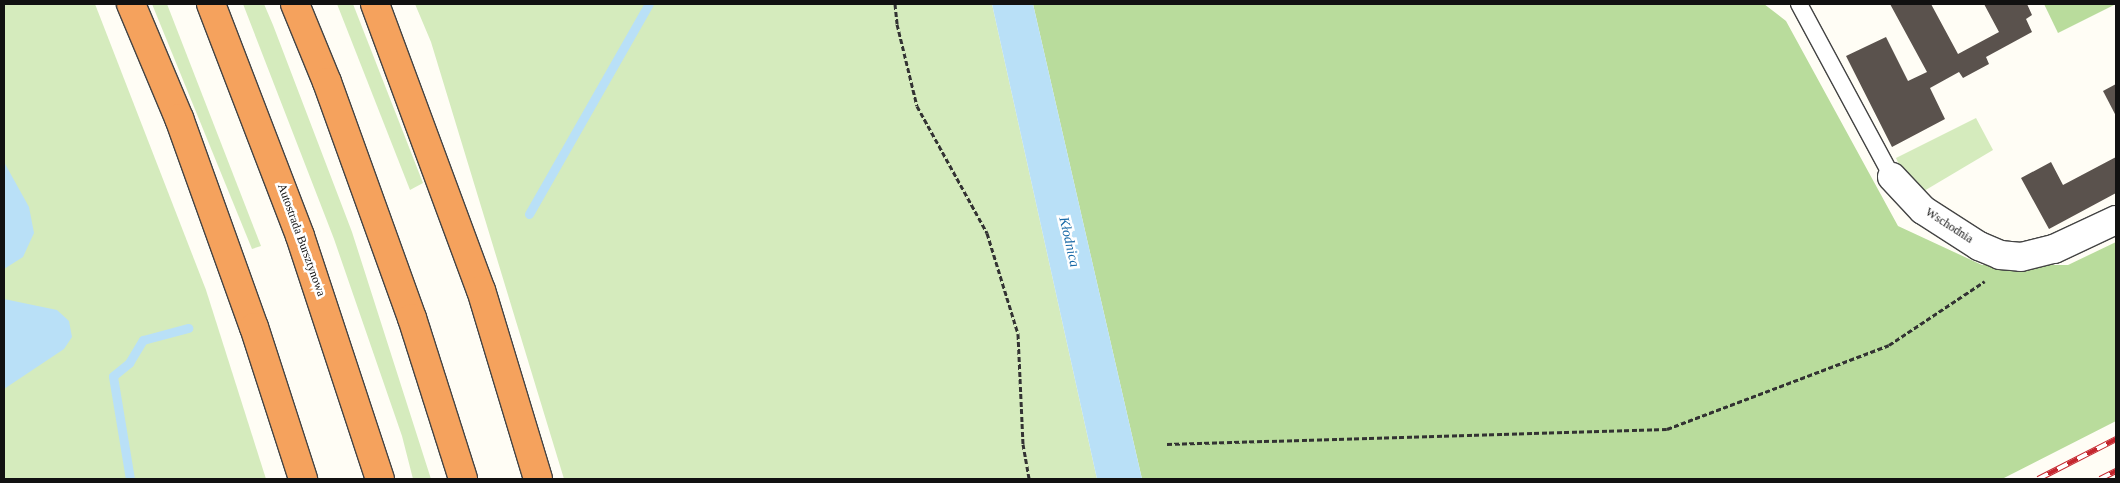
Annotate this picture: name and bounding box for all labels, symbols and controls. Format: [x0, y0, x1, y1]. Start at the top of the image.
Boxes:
street label: Autostrada Bursztynowa [274, 182, 328, 298]
street label: Wschodnia [1922, 205, 1976, 247]
water label: Kłodnica [1055, 215, 1083, 269]

